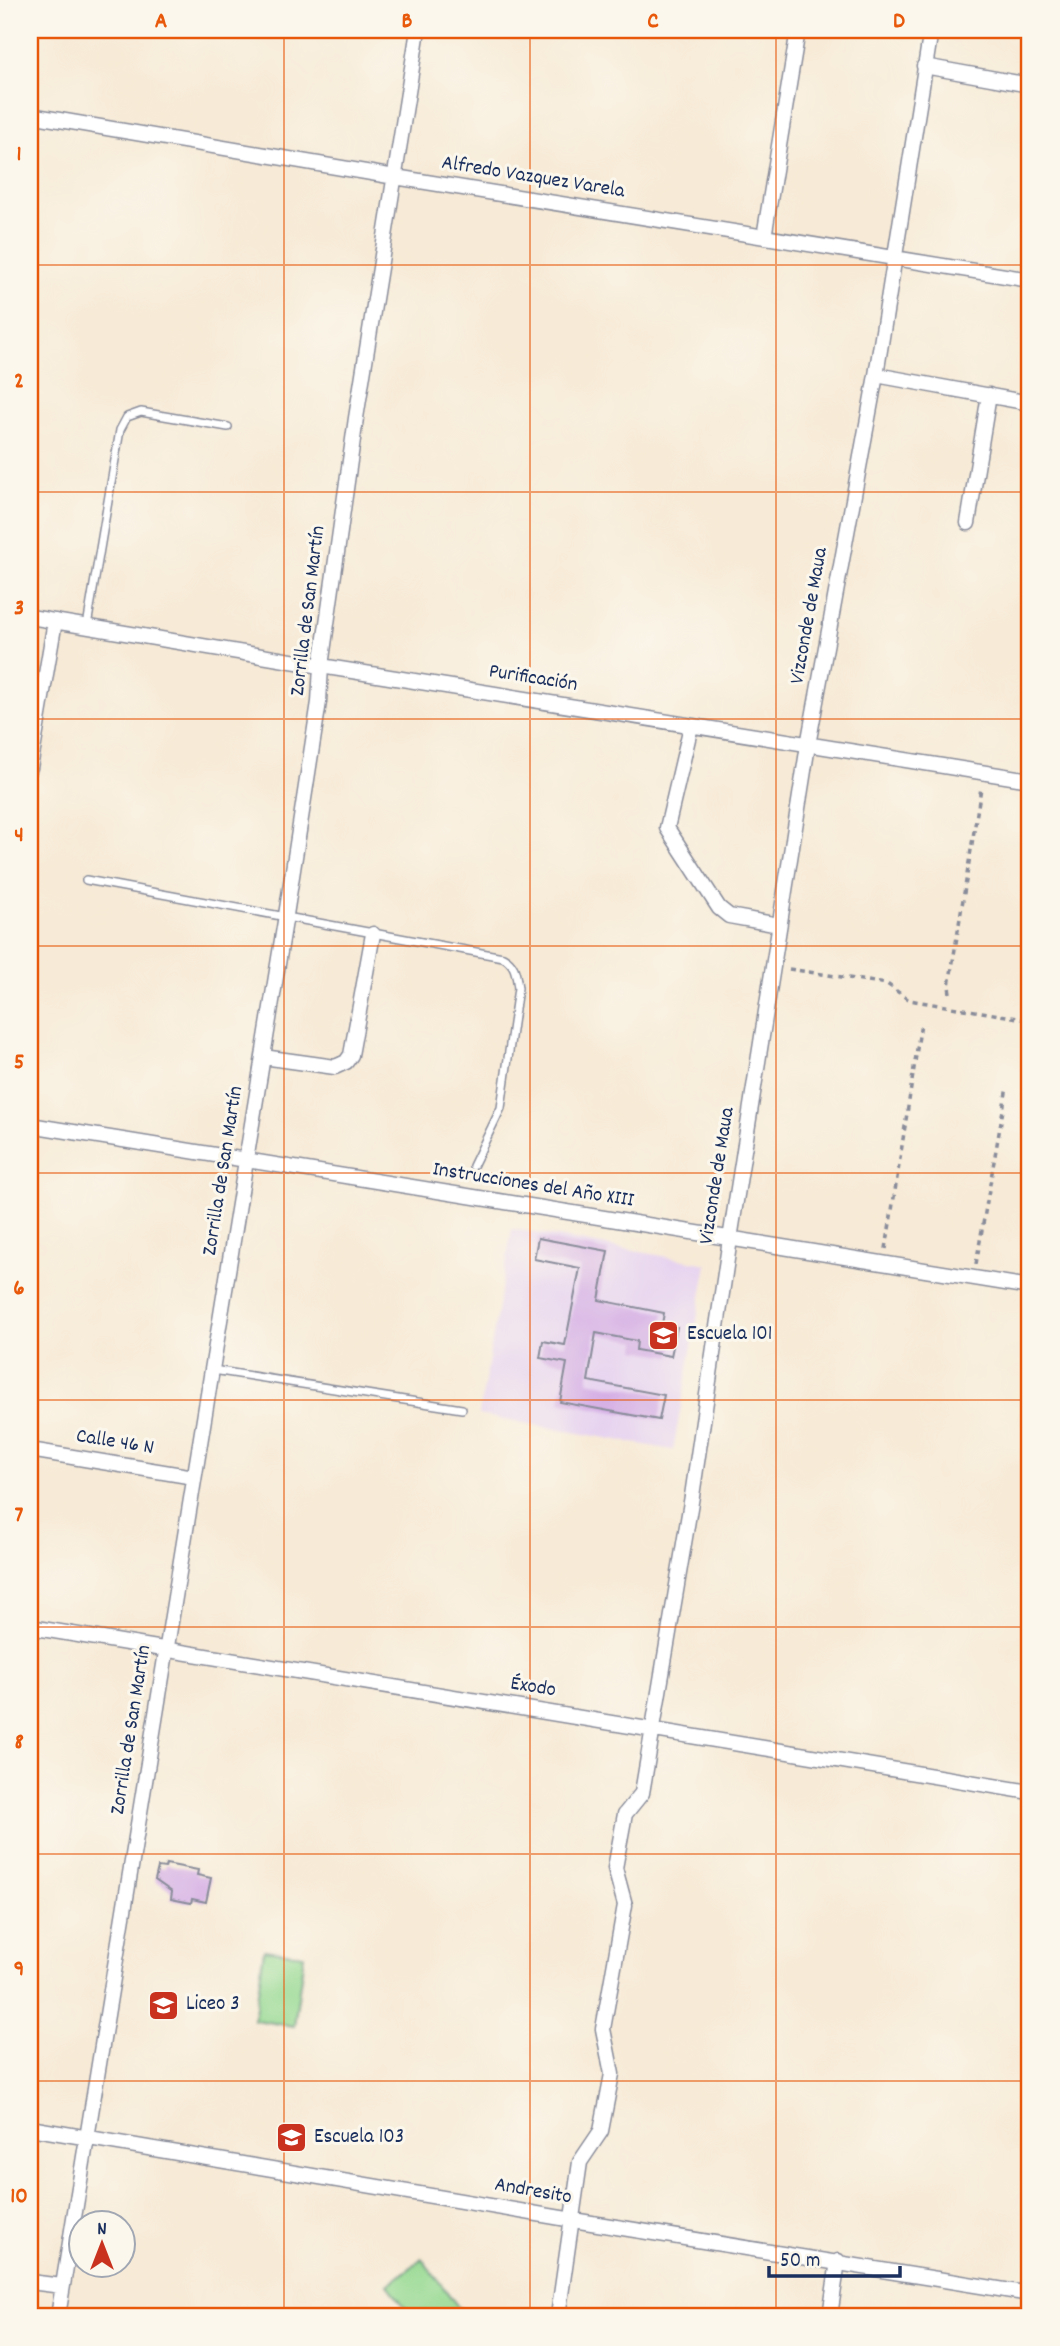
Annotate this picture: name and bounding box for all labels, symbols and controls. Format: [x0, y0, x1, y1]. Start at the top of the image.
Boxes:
text: A [155, 6, 167, 39]
text: B [402, 6, 413, 39]
text: C [647, 6, 659, 39]
text: D [893, 6, 905, 39]
text: 1 [16, 139, 22, 172]
street label: Alfredo Vazquez Varela [439, 149, 628, 207]
text: 2 [14, 366, 24, 399]
street label: Zorrilla de San Martín [284, 524, 334, 698]
street label: Vizconde de Maua [783, 544, 837, 687]
text: 3 [14, 593, 24, 626]
street label: Purificación [486, 657, 580, 701]
text: 4 [14, 820, 24, 853]
text: 5 [14, 1047, 24, 1080]
street label: Zorrilla de San Martín [196, 1084, 252, 1258]
street label: Vizconde de Maua [692, 1104, 744, 1247]
street label: Instrucciones del Año XIII [430, 1155, 636, 1217]
text: 6 [13, 1273, 25, 1306]
school or university icon: Escuela 101 [647, 1318, 681, 1352]
place label: Escuela 101 [687, 1320, 772, 1350]
street label: Calle 46 N [74, 1422, 156, 1464]
text: 7 [15, 1500, 24, 1533]
street label: Zorrilla de San Martín [104, 1643, 160, 1817]
street label: Éxodo [508, 1670, 558, 1706]
text: 8 [14, 1727, 24, 1760]
text: 9 [14, 1954, 24, 1987]
school or university icon: Liceo 3 [146, 1988, 180, 2022]
place label: Liceo 3 [186, 1990, 240, 2020]
school or university icon: Escuela 103 [274, 2121, 308, 2155]
place label: Escuela 103 [314, 2123, 404, 2153]
street label: Andresito [492, 2170, 574, 2214]
text: 10 [10, 2181, 28, 2214]
north arrow [66, 2210, 136, 2280]
text: N [97, 2217, 107, 2244]
scale bar [769, 2234, 901, 2278]
text: 50 m [780, 2247, 820, 2277]

